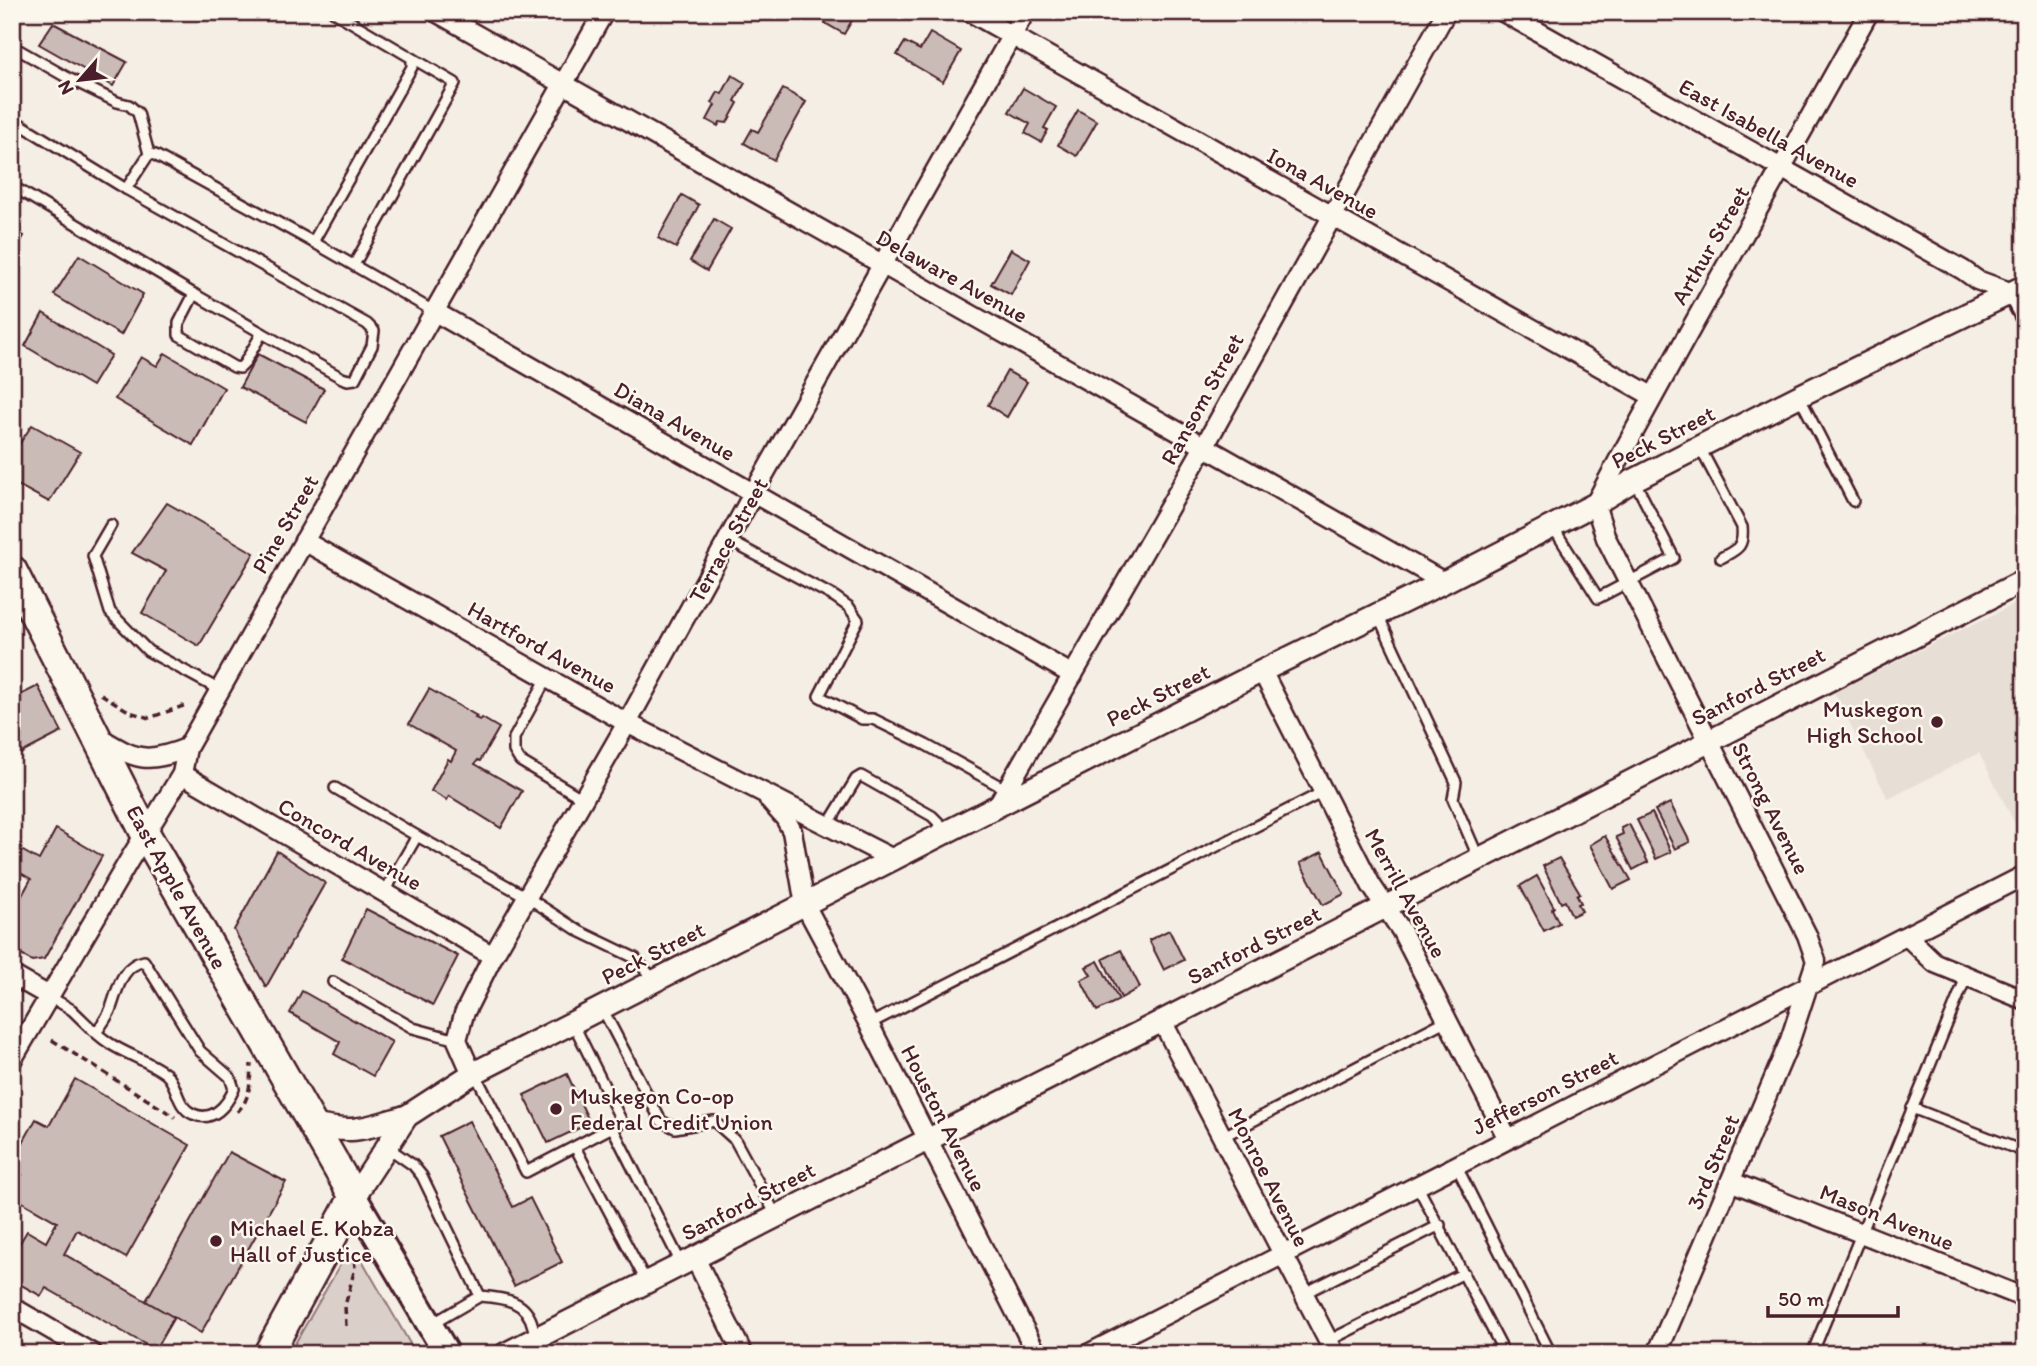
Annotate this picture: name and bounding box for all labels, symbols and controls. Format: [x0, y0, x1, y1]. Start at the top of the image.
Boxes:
north arrow [46, 46, 116, 116]
street label: East Isabella Avenue [1674, 72, 1864, 194]
text: N [52, 77, 79, 99]
street label: Iona Avenue [1262, 141, 1384, 225]
street label: Arthur Street [1665, 180, 1755, 310]
street label: Delaware Avenue [871, 223, 1033, 329]
street label: Ransom Street [1154, 328, 1250, 470]
street label: Diana Avenue [609, 375, 741, 467]
street label: Peck Street [1607, 399, 1720, 475]
street label: Pine Street [246, 470, 324, 578]
street label: Terrace Street [682, 472, 774, 607]
street label: Hartford Avenue [463, 595, 621, 699]
street label: Sanford Street [1686, 640, 1830, 732]
street label: Peck Street [1102, 657, 1215, 733]
place label: Muskegon High School [1806, 695, 1923, 749]
marker: Muskegon High School [1929, 714, 1945, 730]
street label: Strong Avenue [1726, 737, 1816, 879]
street label: Concord Avenue [273, 791, 427, 897]
street label: East Apple Avenue [120, 800, 234, 974]
street label: Merrill Avenue [1359, 823, 1453, 963]
street label: Sanford Street [1182, 899, 1326, 991]
street label: Peck Street [597, 915, 710, 991]
street label: Houston Avenue [895, 1040, 993, 1196]
street label: Jefferson Street [1467, 1043, 1623, 1141]
place label: Muskegon Co-op Federal Credit Union [570, 1082, 773, 1136]
marker: Muskegon Co-op Federal Credit Union [548, 1101, 564, 1117]
street label: Monroe Avenue [1222, 1103, 1316, 1251]
street label: 3rd Street [1681, 1110, 1746, 1214]
street label: Sanford Street [676, 1155, 820, 1247]
street label: Mason Avenue [1816, 1177, 1958, 1257]
place label: Michael E. Kobza Hall of Justice [230, 1214, 394, 1268]
marker: Michael E. Kobza Hall of Justice [208, 1233, 224, 1249]
scale bar [1768, 1275, 1897, 1319]
text: 50 m [1778, 1286, 1825, 1311]

